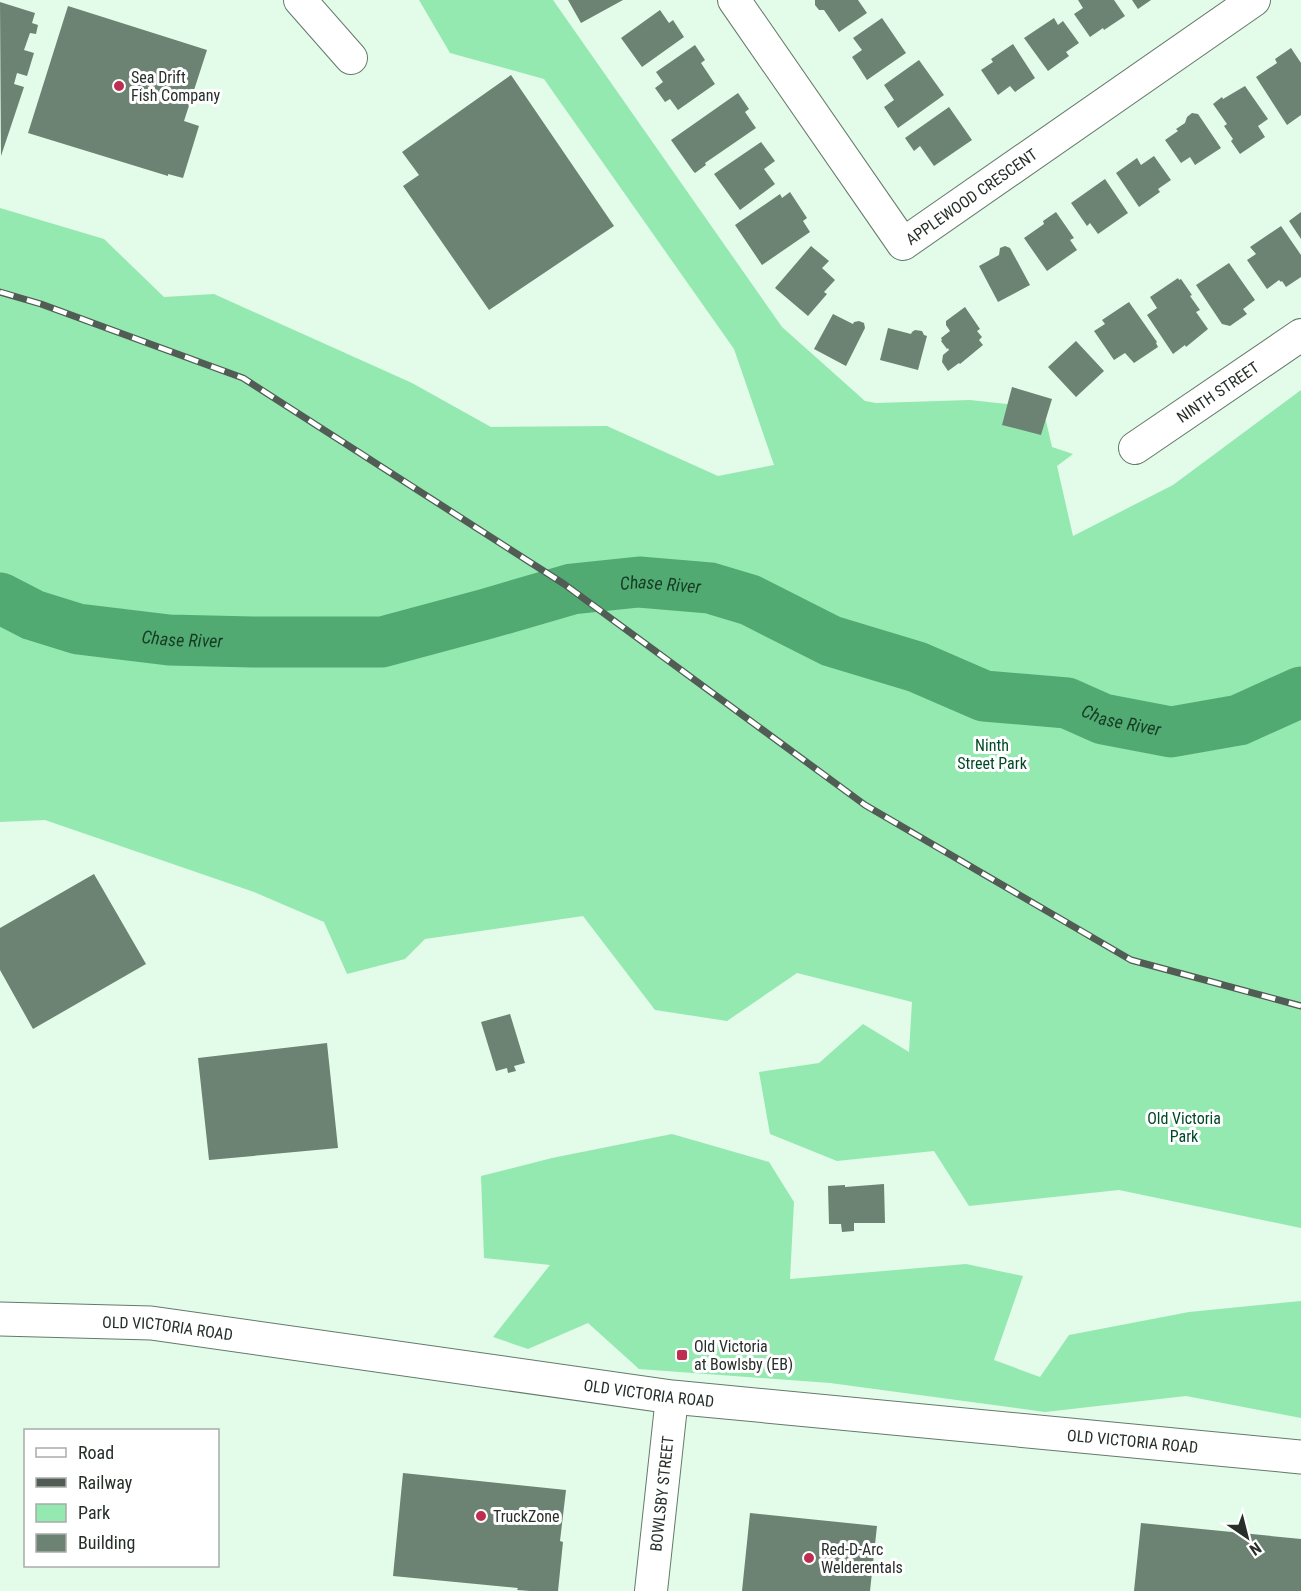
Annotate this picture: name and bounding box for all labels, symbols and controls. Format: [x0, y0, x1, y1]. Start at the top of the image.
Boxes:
place label: Sea Drift Fish Company [131, 68, 221, 105]
marker: Sea Drift Fish Company [112, 79, 126, 93]
street label: APPLEWOOD CRESCENT [902, 145, 1041, 249]
street label: NINTH STREET [1173, 358, 1263, 427]
water label: Chase River [619, 571, 702, 597]
water label: Chase River [141, 626, 224, 651]
water label: Chase River [1078, 700, 1163, 740]
park label: Ninth Street Park [957, 736, 1028, 773]
park label: Old Victoria Park [1147, 1109, 1221, 1146]
street label: OLD VICTORIA ROAD [102, 1313, 234, 1345]
place label: Old Victoria at Bowlsby (EB) [694, 1337, 793, 1374]
marker: Old Victoria at Bowlsby (EB) [675, 1348, 689, 1362]
street label: OLD VICTORIA ROAD [582, 1376, 715, 1411]
street label: OLD VICTORIA ROAD [1066, 1426, 1199, 1457]
legend [24, 1429, 219, 1567]
street label: BOWLSBY STREET [646, 1435, 678, 1552]
text: Road [78, 1442, 114, 1463]
text: Railway [78, 1472, 133, 1493]
text: Park [78, 1502, 110, 1523]
place label: TruckZone [493, 1507, 559, 1526]
north arrow [1217, 1507, 1277, 1567]
marker: TruckZone [474, 1509, 488, 1523]
text: Building [78, 1532, 135, 1553]
text: N [1246, 1538, 1265, 1559]
place label: Red-D-Arc Welderentals [821, 1540, 903, 1577]
marker: Red-D-Arc Welderentals [802, 1551, 816, 1565]

